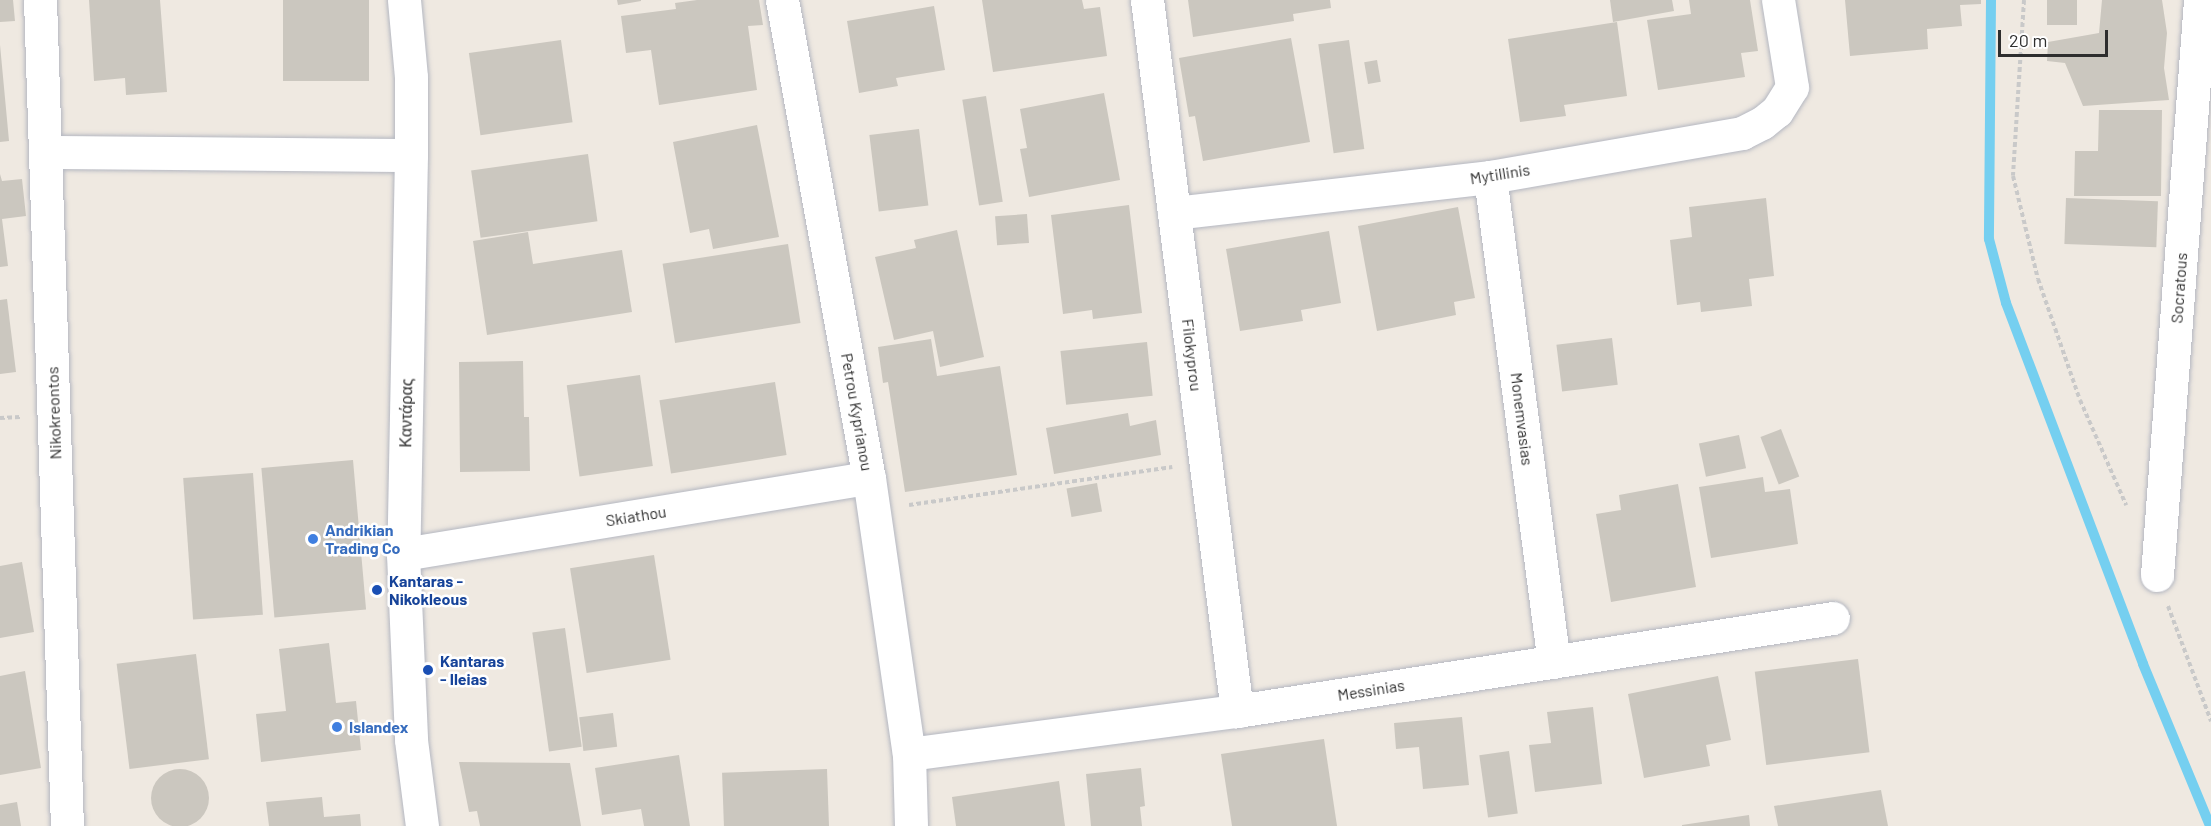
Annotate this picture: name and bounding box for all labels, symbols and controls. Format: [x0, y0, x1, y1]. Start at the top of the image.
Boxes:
scale bar [2001, 18, 2110, 56]
text: 20 m [2009, 29, 2047, 51]
street label: Mytillinis [1469, 160, 1531, 188]
street label: Socratous [2167, 252, 2191, 324]
street label: Filokyprou [1178, 318, 1206, 392]
street label: Petrou Kyprianou [837, 352, 877, 472]
street label: Nikokreontos [43, 366, 65, 460]
street label: Monemvasias [1507, 371, 1537, 467]
street label: Καντάρας [396, 378, 416, 448]
street label: Skiathou [604, 502, 668, 530]
place label: Andrikian Trading Co [325, 520, 401, 558]
marker: Andrikian Trading Co [306, 532, 320, 546]
place label: Kantaras - Nikokleous [389, 571, 467, 609]
marker: Kantaras - Nikokleous [370, 583, 384, 597]
place label: Kantaras - Ileias [440, 651, 504, 689]
marker: Kantaras - Ileias [421, 663, 435, 677]
street label: Messinias [1336, 675, 1406, 705]
place label: Islandex [349, 717, 408, 737]
marker: Islandex [330, 720, 344, 734]

